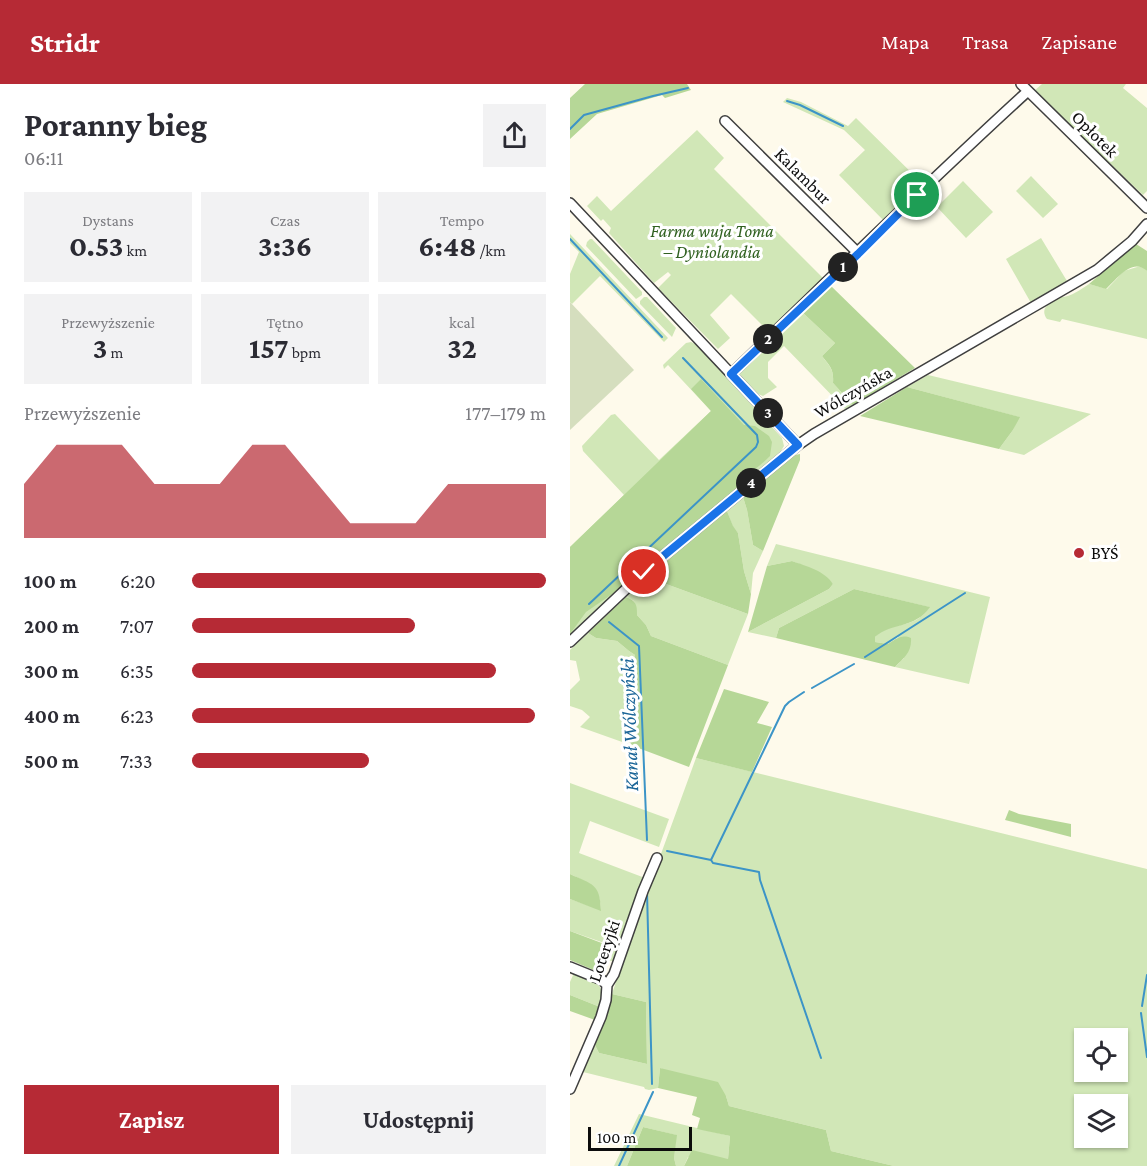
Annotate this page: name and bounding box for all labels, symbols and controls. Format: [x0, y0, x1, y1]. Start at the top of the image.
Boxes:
text: Stridr [30, 27, 100, 58]
text: Mapa [881, 30, 929, 54]
text: Trasa [962, 30, 1008, 54]
text: Zapisane [1041, 30, 1117, 54]
button: share [483, 104, 546, 167]
text: Poranny bieg [24, 106, 207, 143]
street label: Opłotek [1068, 107, 1123, 162]
street label: Kalambur [771, 144, 836, 209]
text: 06:11 [24, 147, 63, 169]
pin [891, 169, 942, 220]
icon: arrive [900, 178, 933, 211]
text: Dystans [82, 212, 134, 229]
text: Czas [270, 212, 300, 229]
text: Tempo [440, 212, 484, 229]
park label: Farma wuja Toma – Dyniolandia [650, 221, 774, 262]
text: 0.53 [69, 229, 123, 262]
text: 3:36 [258, 229, 312, 262]
text: 6:48 [418, 229, 477, 262]
text: km [123, 242, 147, 259]
text: /km [477, 242, 506, 259]
pin: 1 [828, 252, 858, 282]
text: 1 [840, 258, 846, 275]
text: Przewyższenie [61, 314, 155, 331]
text: Tętno [267, 314, 303, 331]
text: kcal [449, 314, 475, 331]
pin: 2 [753, 324, 783, 354]
text: 2 [764, 330, 772, 347]
text: 3 [93, 331, 107, 364]
text: 157 [249, 331, 289, 364]
text: 32 [447, 331, 477, 364]
text: m [107, 344, 123, 361]
text: bpm [289, 344, 321, 361]
street label: Wólczyńska [811, 362, 895, 422]
pin: 3 [753, 398, 783, 428]
text: Przewyższenie [24, 402, 141, 424]
text: 177–179 m [465, 402, 546, 424]
text: 3 [764, 404, 772, 421]
pin: 4 [736, 468, 766, 498]
text: 4 [747, 474, 755, 491]
place label: BYŚ [1091, 543, 1118, 563]
pin [618, 546, 669, 597]
marker: BYŚ [1072, 546, 1086, 560]
icon: check [627, 555, 660, 588]
text: 100 m [24, 570, 77, 592]
text: 6:20 [120, 570, 156, 592]
text: 200 m [24, 615, 79, 637]
text: 7:07 [120, 615, 154, 637]
water label: Kanał Wólczyński [616, 657, 643, 792]
text: 300 m [24, 660, 79, 682]
text: 6:35 [120, 660, 154, 682]
text: 400 m [24, 705, 80, 727]
text: 6:23 [120, 705, 154, 727]
text: 500 m [24, 750, 79, 772]
text: 7:33 [120, 750, 152, 772]
street label: Loteryjki [584, 917, 625, 985]
map controls [1074, 1028, 1128, 1148]
button: locate [1074, 1028, 1128, 1082]
button: Zapisz [24, 1085, 279, 1154]
button: Udostępnij [291, 1085, 546, 1154]
button: layers [1074, 1094, 1128, 1148]
scale bar [588, 1124, 692, 1152]
text: 100 m [597, 1129, 636, 1146]

